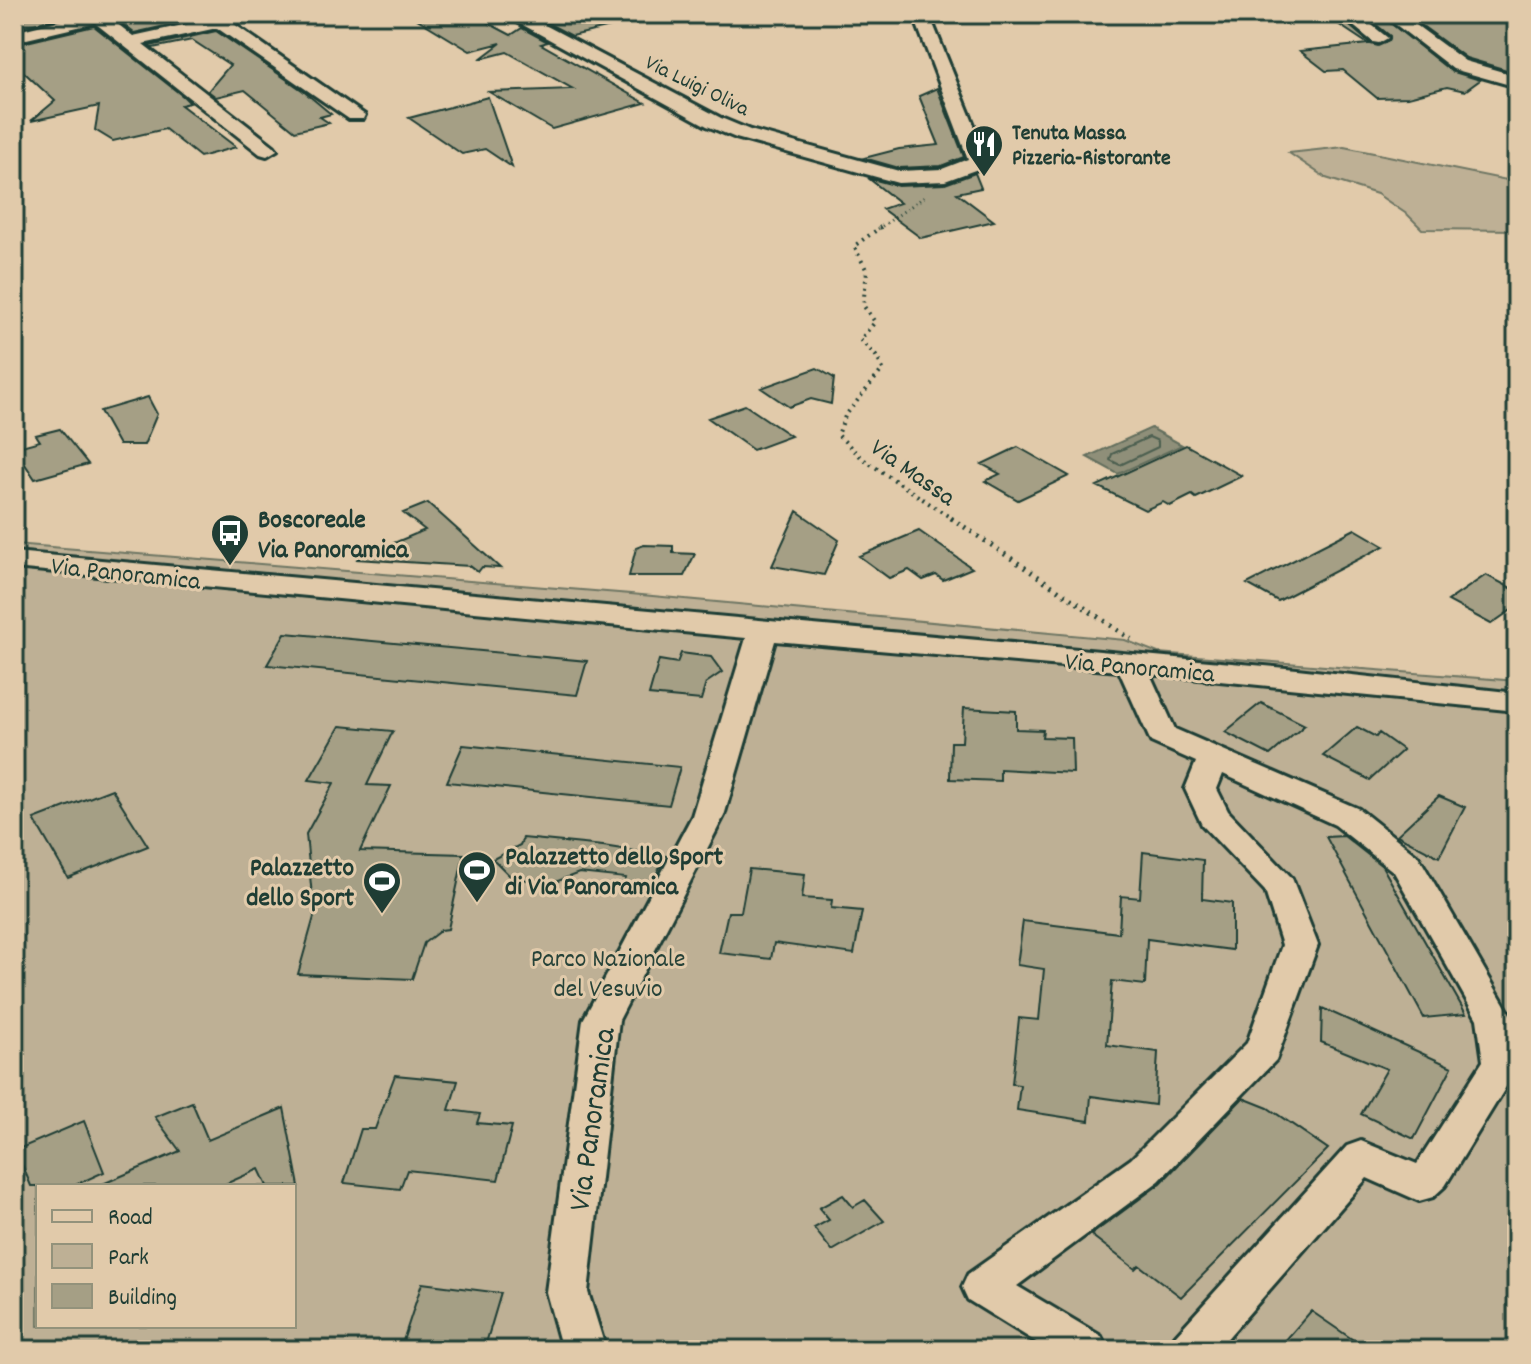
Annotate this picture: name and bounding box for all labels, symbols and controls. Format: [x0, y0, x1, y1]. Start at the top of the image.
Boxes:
street label: Via Luigi Oliva [639, 49, 754, 126]
place label: Tenuta Massa Pizzeria-Ristorante [1012, 119, 1171, 175]
restaurant icon: Tenuta Massa Pizzeria-Ristorante [963, 123, 1005, 178]
street label: Via Massa [862, 431, 963, 517]
place label: Boscoreale Via Panoramica [258, 503, 409, 570]
bus stop icon: Boscoreale Via Panoramica [209, 512, 251, 567]
street label: Via Panoramica [49, 549, 203, 602]
street label: Via Panoramica [1063, 645, 1217, 695]
place label: Palazzetto dello Sport di Via Panoramica [505, 840, 723, 907]
sports icon: Palazzetto dello Sport di Via Panoramica [456, 849, 498, 904]
place label: Palazzetto dello Sport [246, 851, 354, 918]
sports icon: Palazzetto dello Sport [361, 860, 403, 915]
park label: Parco Nazionale del Vesuvio [531, 942, 685, 1009]
street label: Via Panoramica [559, 1024, 631, 1214]
legend [36, 1184, 296, 1328]
text: Road [108, 1202, 153, 1236]
text: Park [108, 1242, 149, 1276]
text: Building [108, 1282, 177, 1316]

